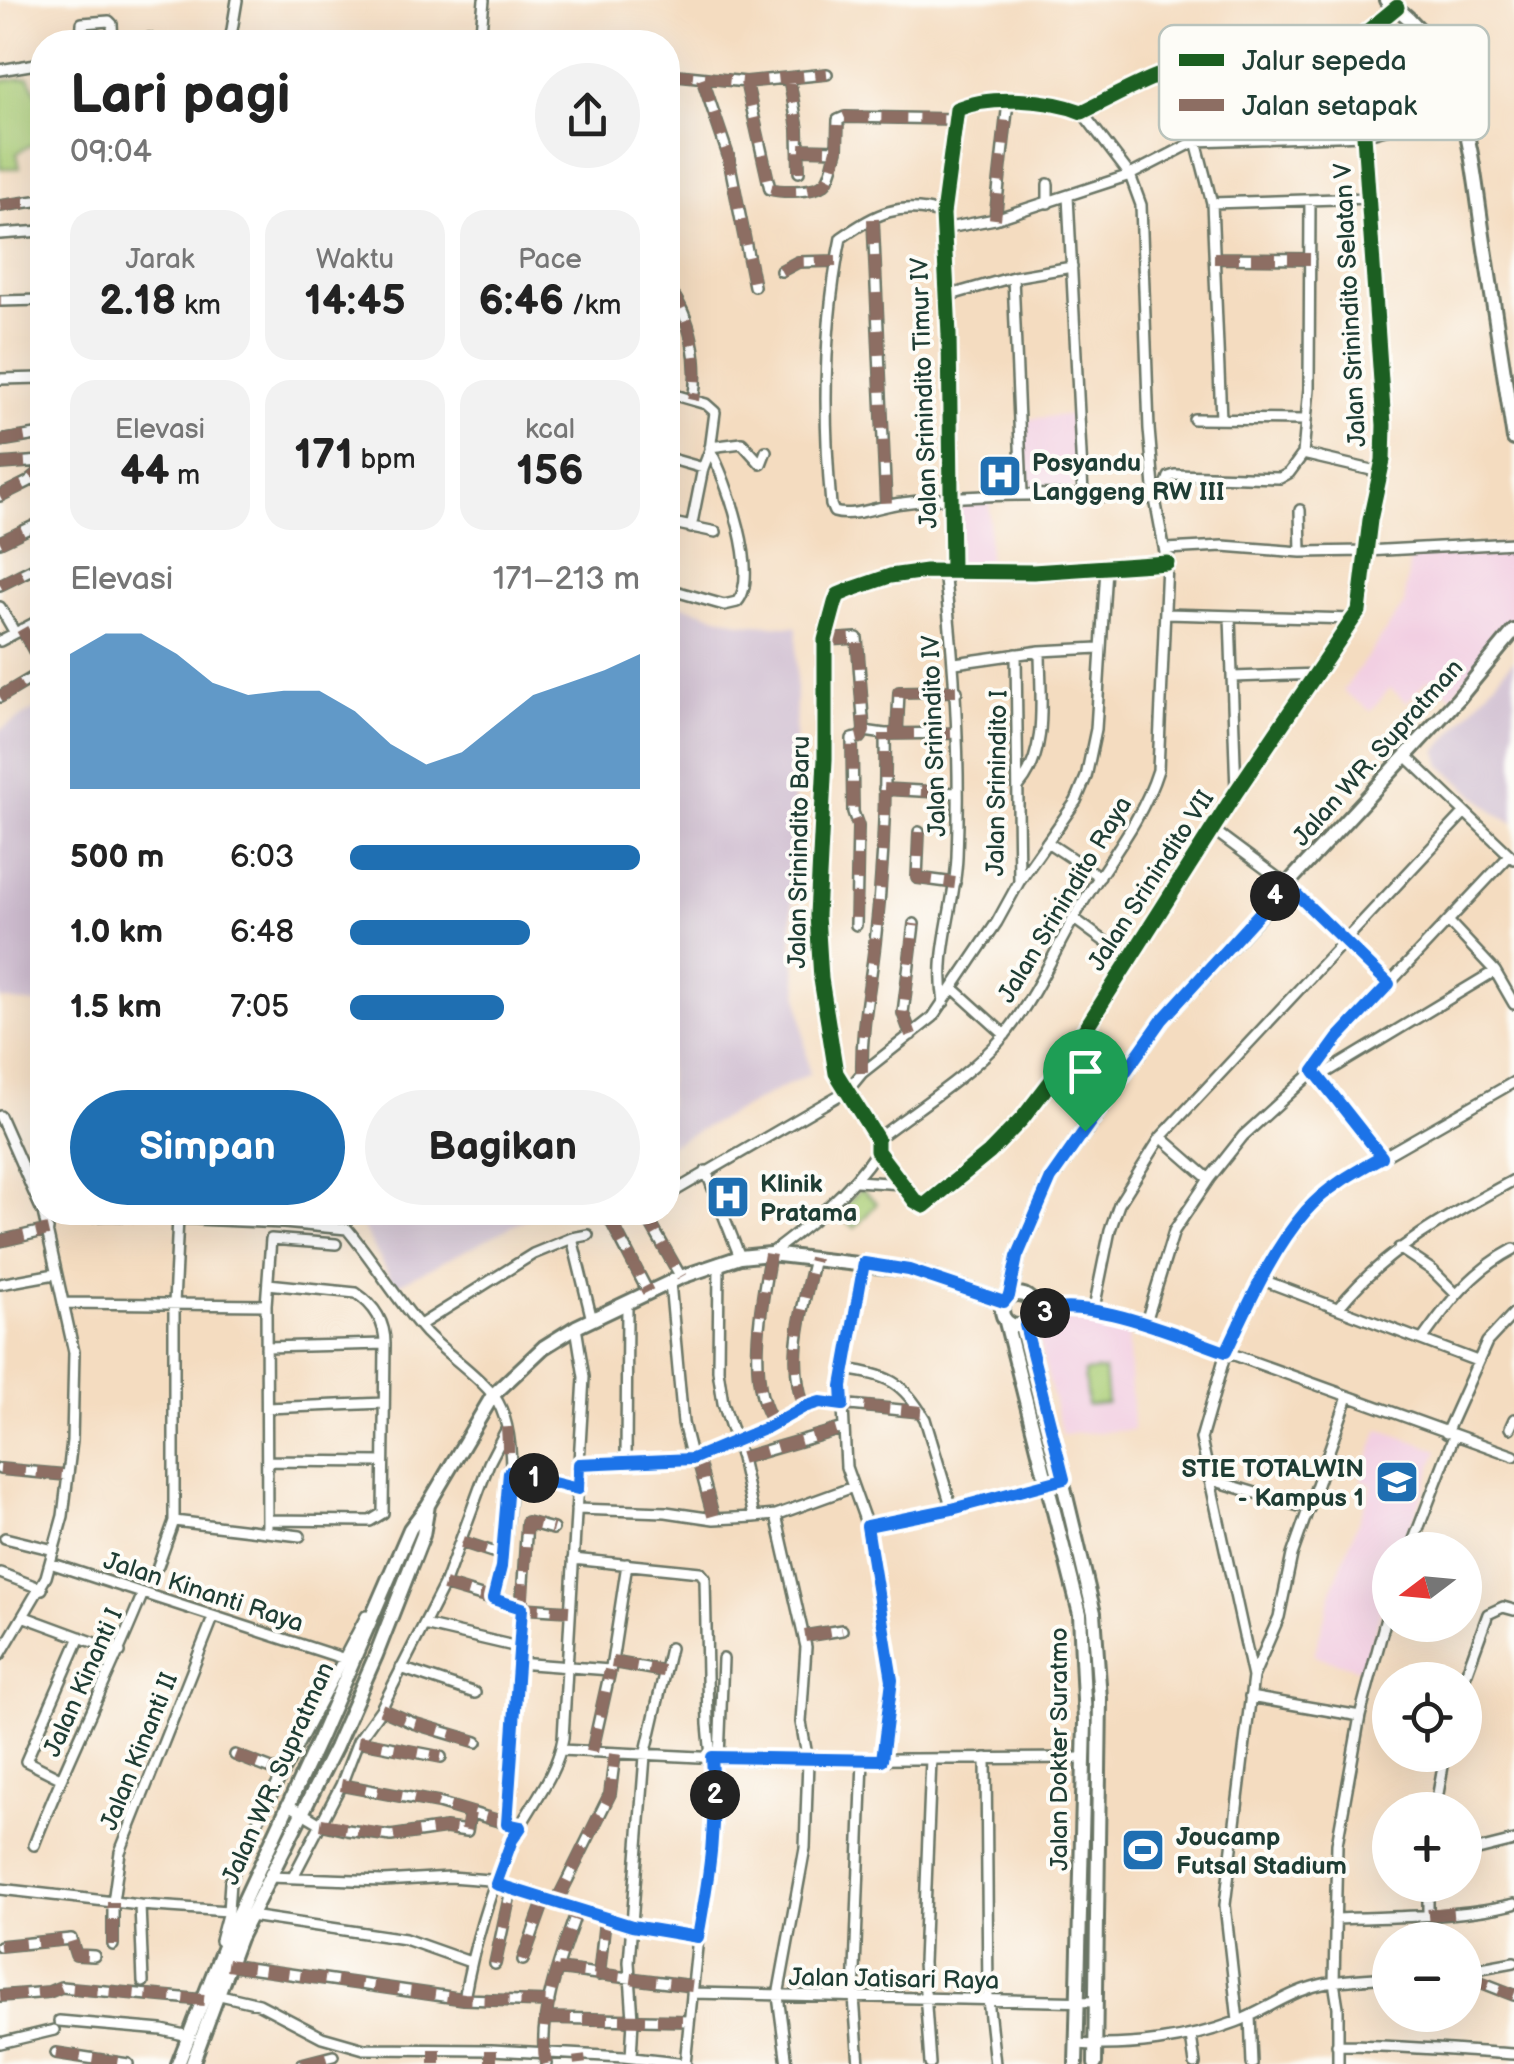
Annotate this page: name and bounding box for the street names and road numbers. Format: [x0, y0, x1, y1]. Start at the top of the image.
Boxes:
street label: Jalan Srinindito Selatan V [1328, 162, 1373, 448]
street label: Jalan Srinindito Timur IV [904, 256, 945, 529]
street label: Jalan Srinindito IV [915, 634, 954, 837]
street label: Jalan WR. Supratman [1286, 653, 1470, 853]
street label: Jalan Srinindito I [980, 690, 1015, 877]
street label: Jalan Srinindito Baru [782, 735, 817, 969]
street label: Jalan Srinindito VII [1081, 785, 1221, 977]
street label: Jalan Srinindito Raya [991, 791, 1139, 1009]
street label: Jalan Kinanti Raya [100, 1545, 307, 1639]
street label: Jalan Kinanti I [37, 1603, 130, 1762]
street label: Jalan Dokter Suratmo [1044, 1627, 1075, 1871]
street label: Jalan WR. Supratman [215, 1657, 341, 1890]
street label: Jalan Kinanti II [94, 1668, 185, 1835]
street label: Jalan Jatisari Raya [788, 1962, 1000, 1997]

